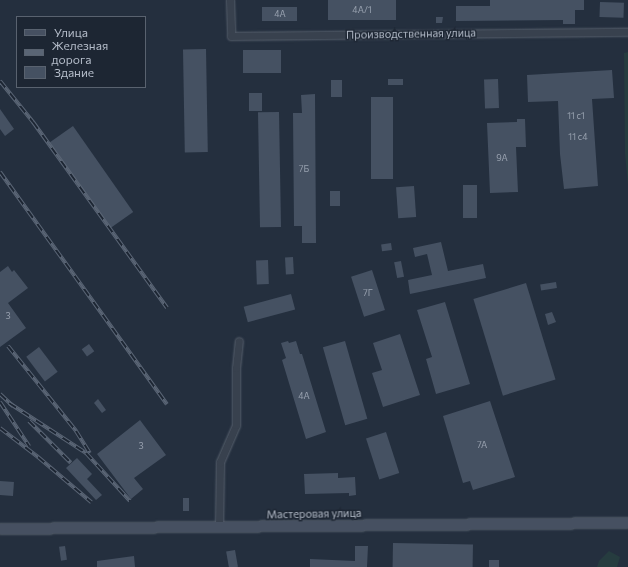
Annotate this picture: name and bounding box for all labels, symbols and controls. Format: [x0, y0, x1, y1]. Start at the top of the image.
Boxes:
house number: 4А/1 [352, 5, 372, 15]
house number: 4А [274, 9, 286, 19]
legend [16, 16, 146, 88]
text: Улица [54, 25, 88, 39]
street label: Производственная улица [346, 26, 476, 42]
text: Железная дорога [52, 38, 108, 66]
text: Здание [54, 65, 94, 79]
house number: 11 с1 [567, 111, 585, 121]
house number: 11 с4 [568, 132, 588, 142]
house number: 9А [496, 153, 508, 163]
house number: 7Б [299, 164, 309, 174]
house number: 7Г [363, 288, 373, 298]
house number: 3 [5, 311, 11, 321]
house number: 4А [298, 391, 310, 401]
house number: 7А [477, 440, 487, 450]
house number: 3 [138, 441, 144, 451]
street label: Мастеровая улица [266, 507, 362, 521]

